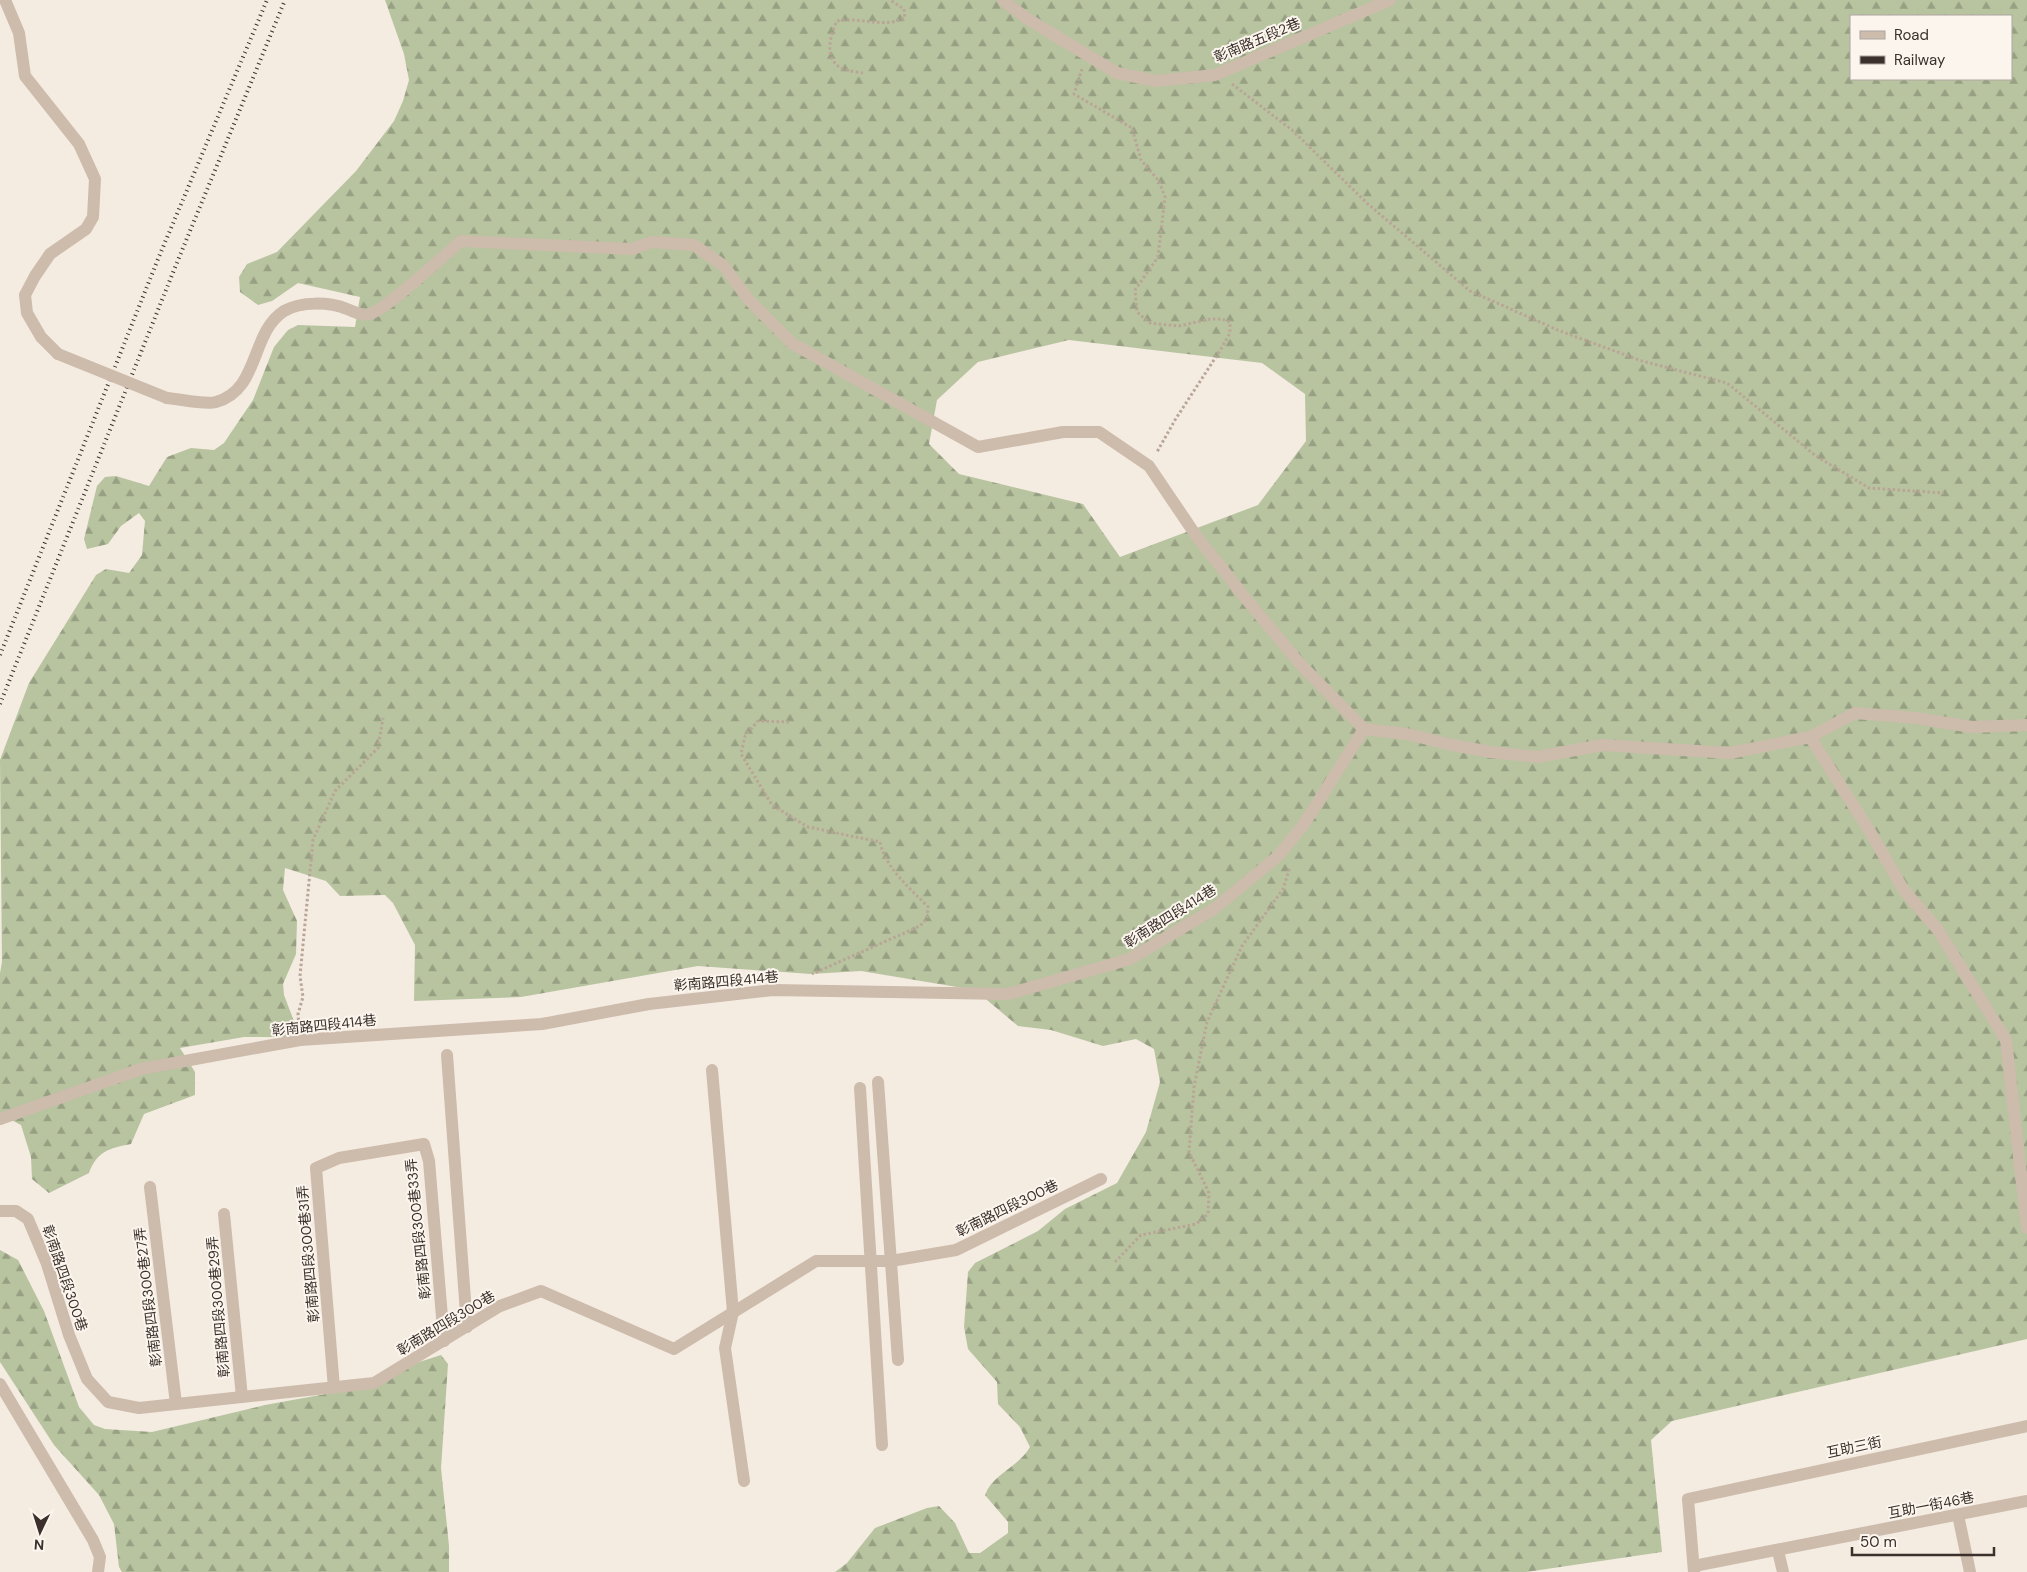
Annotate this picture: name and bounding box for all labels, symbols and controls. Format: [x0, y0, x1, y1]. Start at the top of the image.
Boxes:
street label: 彰南路五段2巷 [1211, 14, 1303, 66]
legend [1850, 15, 2012, 80]
text: Road [1894, 25, 1929, 45]
text: Railway [1894, 50, 1946, 70]
street label: 彰南路四段414巷 [1121, 880, 1219, 952]
street label: 彰南路四段414巷 [673, 967, 779, 995]
street label: 彰南路四段414巷 [271, 1011, 377, 1039]
street label: 彰南路四段300巷33弄 [402, 1157, 434, 1301]
street label: 彰南路四段300巷 [953, 1175, 1061, 1241]
street label: 彰南路四段300巷31弄 [293, 1185, 323, 1323]
street label: 彰南路四段300巷 [38, 1222, 92, 1334]
street label: 彰南路四段300巷27弄 [130, 1226, 166, 1368]
street label: 彰南路四段300巷29弄 [203, 1235, 233, 1379]
street label: 彰南路四段300巷 [394, 1287, 498, 1359]
street label: 互助三街 [1825, 1432, 1883, 1462]
street label: 互助一街46巷 [1886, 1488, 1976, 1522]
north arrow [15, 1507, 65, 1557]
scale bar [1852, 1524, 1994, 1556]
text: 50 m [1860, 1532, 1897, 1552]
text: N [33, 1536, 45, 1554]

